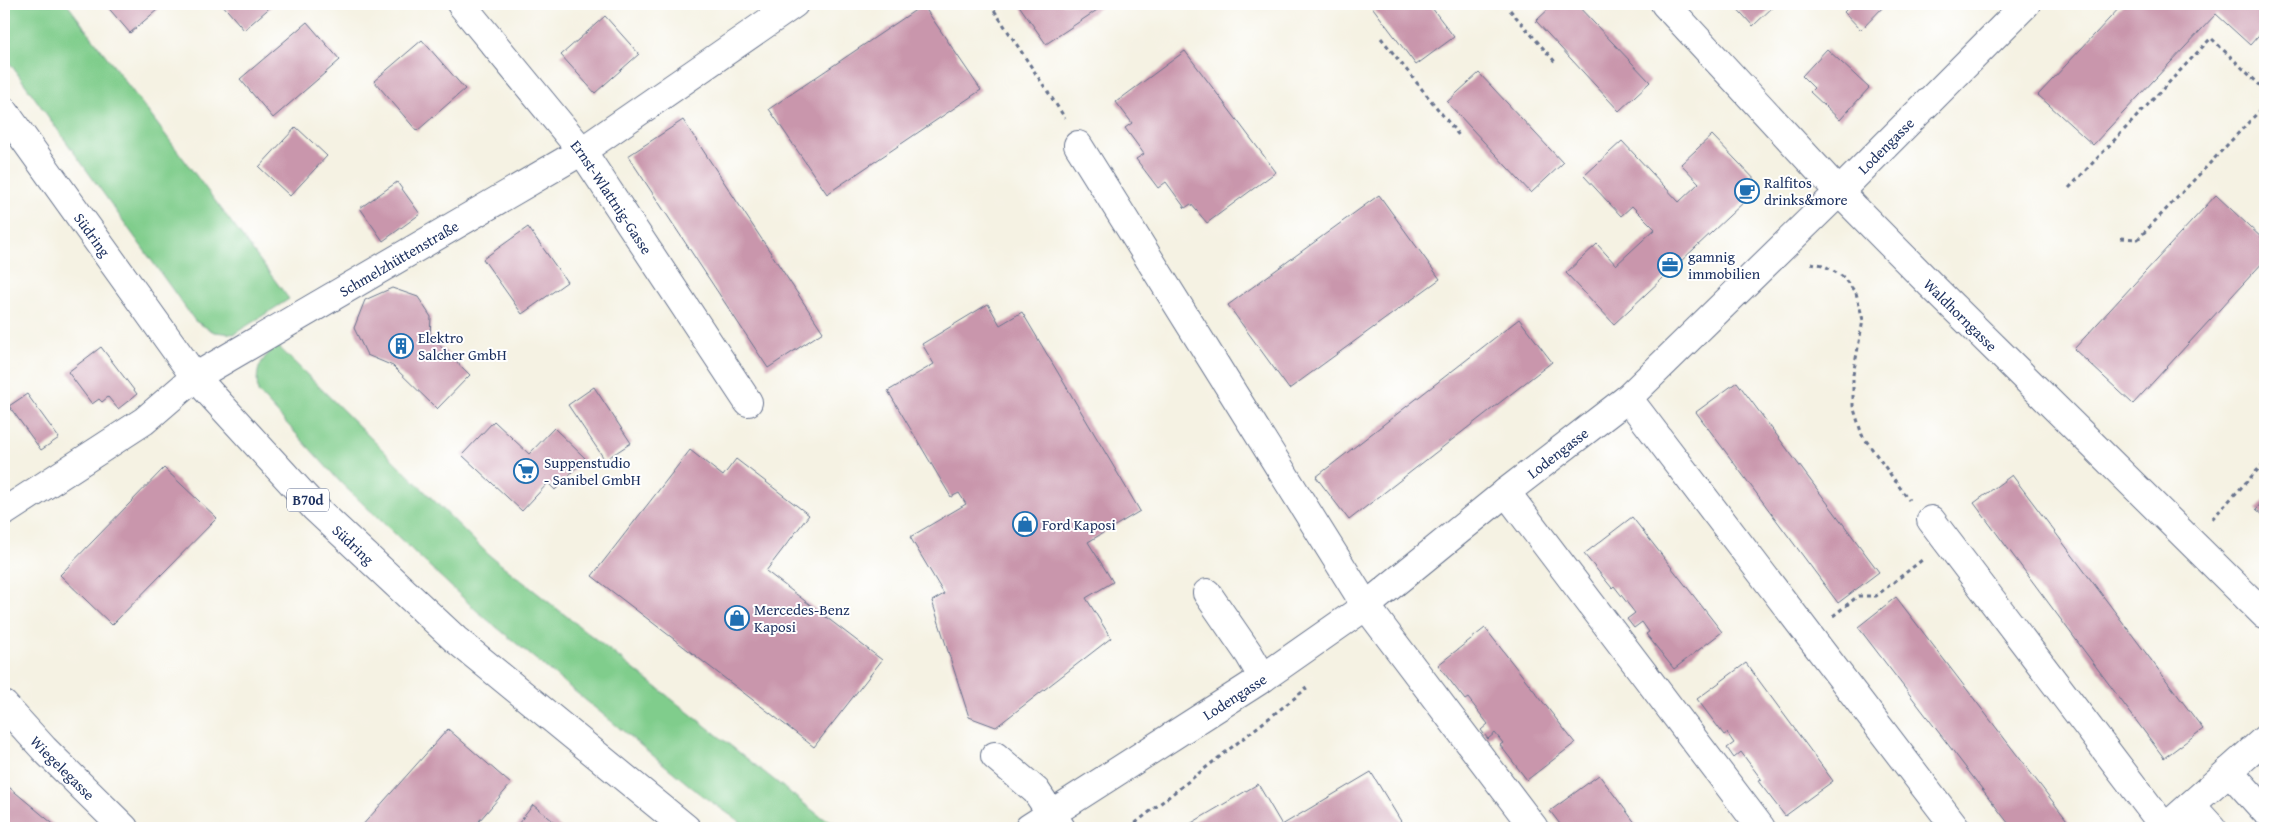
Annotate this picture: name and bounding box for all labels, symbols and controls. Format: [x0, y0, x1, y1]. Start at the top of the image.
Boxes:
street label: Lodengasse [1853, 112, 1918, 178]
street label: Ernst-Wlattnig-Gasse [566, 135, 658, 258]
place label: Ralfitos drinks&more [1764, 172, 1847, 210]
cafe icon: Ralfitos drinks&more [1734, 178, 1760, 204]
street label: Südring [70, 208, 116, 261]
street label: Schmelzhüttenstraße [335, 215, 462, 301]
place label: gamnig immobilien [1688, 246, 1761, 284]
office icon: gamnig immobilien [1657, 252, 1683, 278]
street label: Waldhorngasse [1919, 273, 2002, 356]
place label: Elektro Salcher GmbH [418, 327, 507, 365]
building icon: Elektro Salcher GmbH [388, 333, 414, 359]
street label: Lodengasse [1522, 422, 1592, 483]
place label: Suppenstudio - Sanibel GmbH [544, 452, 641, 490]
supermarket icon: Suppenstudio - Sanibel GmbH [513, 458, 539, 484]
road number: B70d [287, 488, 329, 512]
shop icon: Ford Kaposi [1012, 511, 1038, 537]
place label: Ford Kaposi [1042, 514, 1116, 535]
street label: Südring [328, 519, 379, 569]
place label: Mercedes-Benz Kaposi [754, 599, 850, 637]
shop icon: Mercedes-Benz Kaposi [724, 605, 750, 631]
street label: Lodengasse [1198, 668, 1270, 725]
street label: Wiegelegasse [26, 731, 100, 804]

